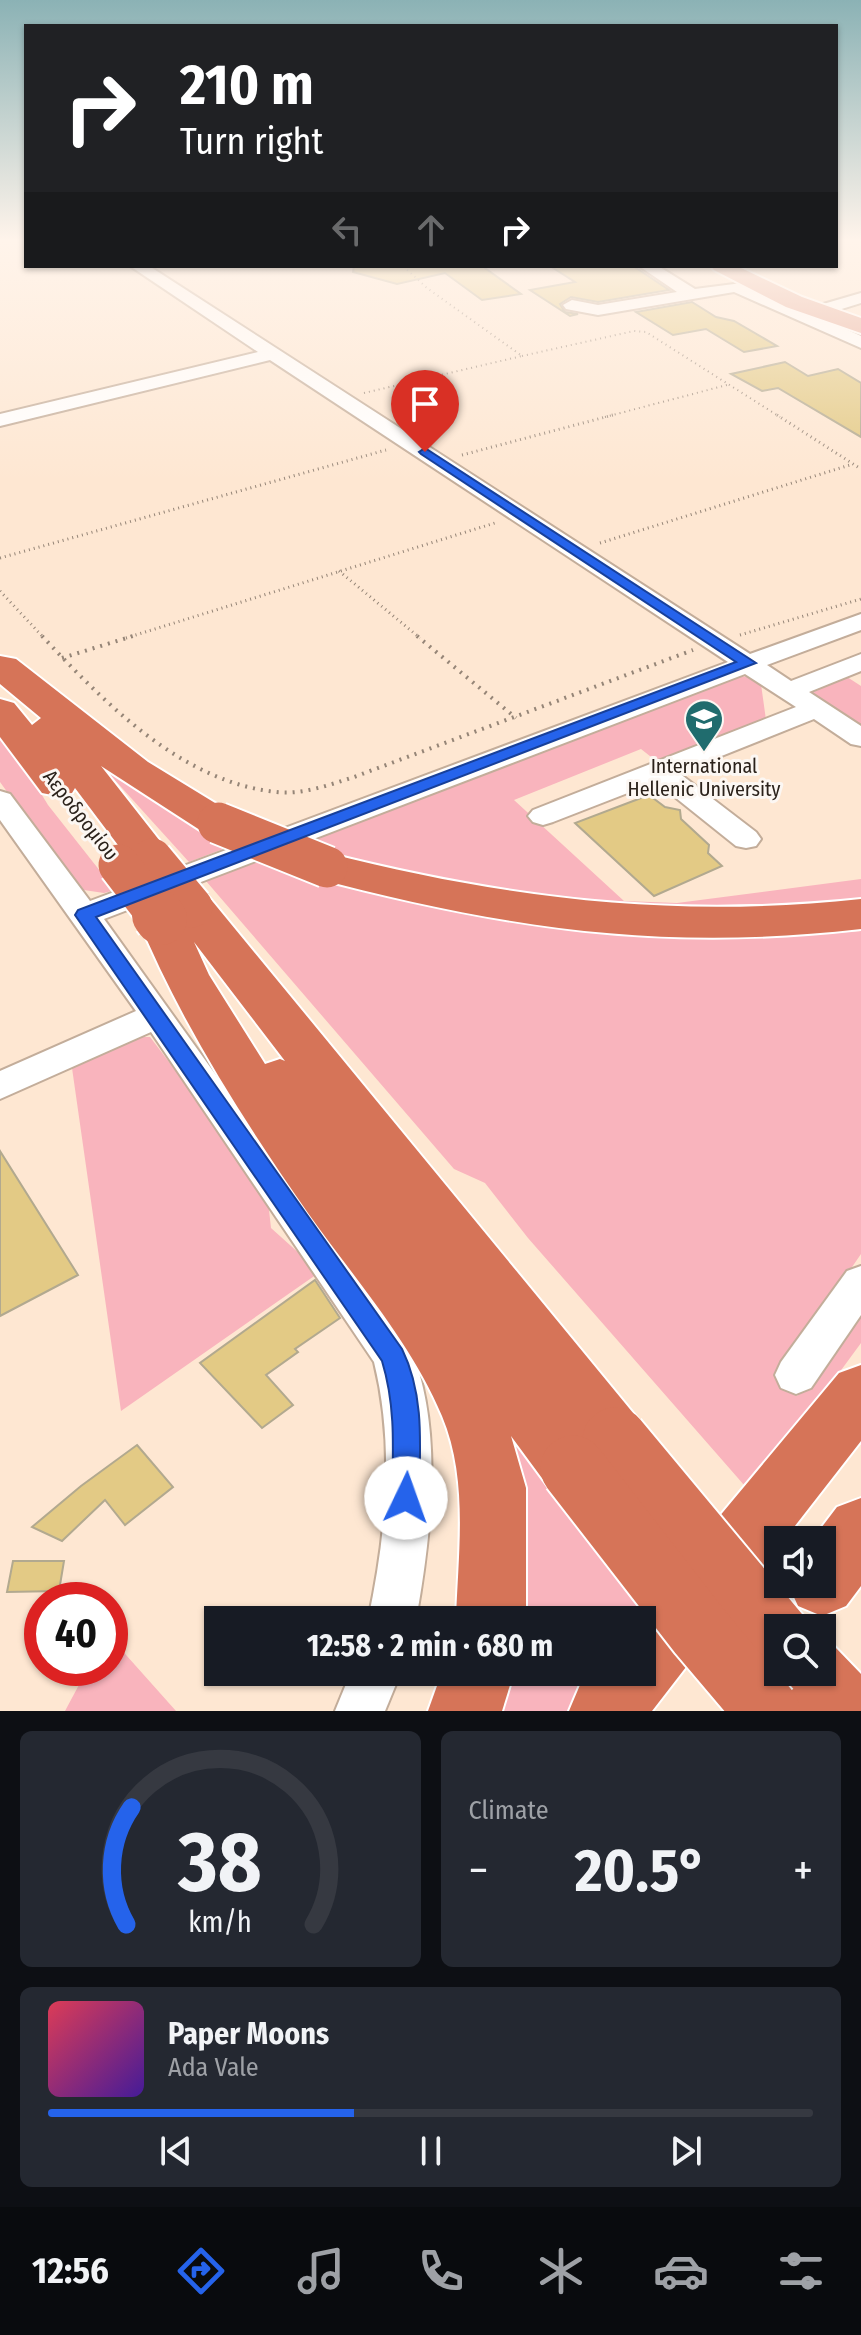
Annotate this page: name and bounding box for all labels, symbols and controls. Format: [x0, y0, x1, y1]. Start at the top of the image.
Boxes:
text: 210 m [180, 52, 314, 119]
icon: right [48, 56, 152, 160]
text: Turn right [180, 120, 323, 164]
icon: left [325, 208, 369, 252]
icon: ahead [409, 208, 453, 252]
icon: right [493, 208, 537, 252]
pin [391, 370, 459, 452]
icon: arrive [403, 382, 447, 426]
school or university icon: International Hellenic University [683, 698, 725, 753]
place label: International Hellenic University [628, 754, 781, 801]
street label: Αεροδρομίου [38, 765, 124, 865]
position arrow [364, 1456, 448, 1540]
map controls [764, 1526, 836, 1686]
button: sound [764, 1526, 836, 1598]
speed limit sign: 40 [24, 1582, 128, 1686]
button: search [764, 1614, 836, 1686]
text: 12:58 · 2 min · 680 m [307, 1628, 553, 1664]
text: Climate [469, 1795, 549, 1826]
text: 38 [178, 1813, 262, 1913]
text: 20.5° [575, 1835, 707, 1907]
text: − [469, 1844, 488, 1897]
text: + [793, 1844, 813, 1897]
text: km/h [188, 1905, 252, 1940]
text: Paper Moons [168, 2016, 329, 2052]
text: Ada Vale [168, 2052, 259, 2083]
icon: previous [154, 2129, 198, 2173]
icon: pause [409, 2129, 453, 2173]
icon: next [664, 2129, 708, 2173]
icon: directions [173, 2243, 229, 2299]
icon: music [293, 2243, 349, 2299]
icon: phone [413, 2243, 469, 2299]
icon: climate [533, 2243, 589, 2299]
icon: car [653, 2243, 709, 2299]
icon: filters [773, 2243, 829, 2299]
text: 12:56 [32, 2249, 109, 2293]

